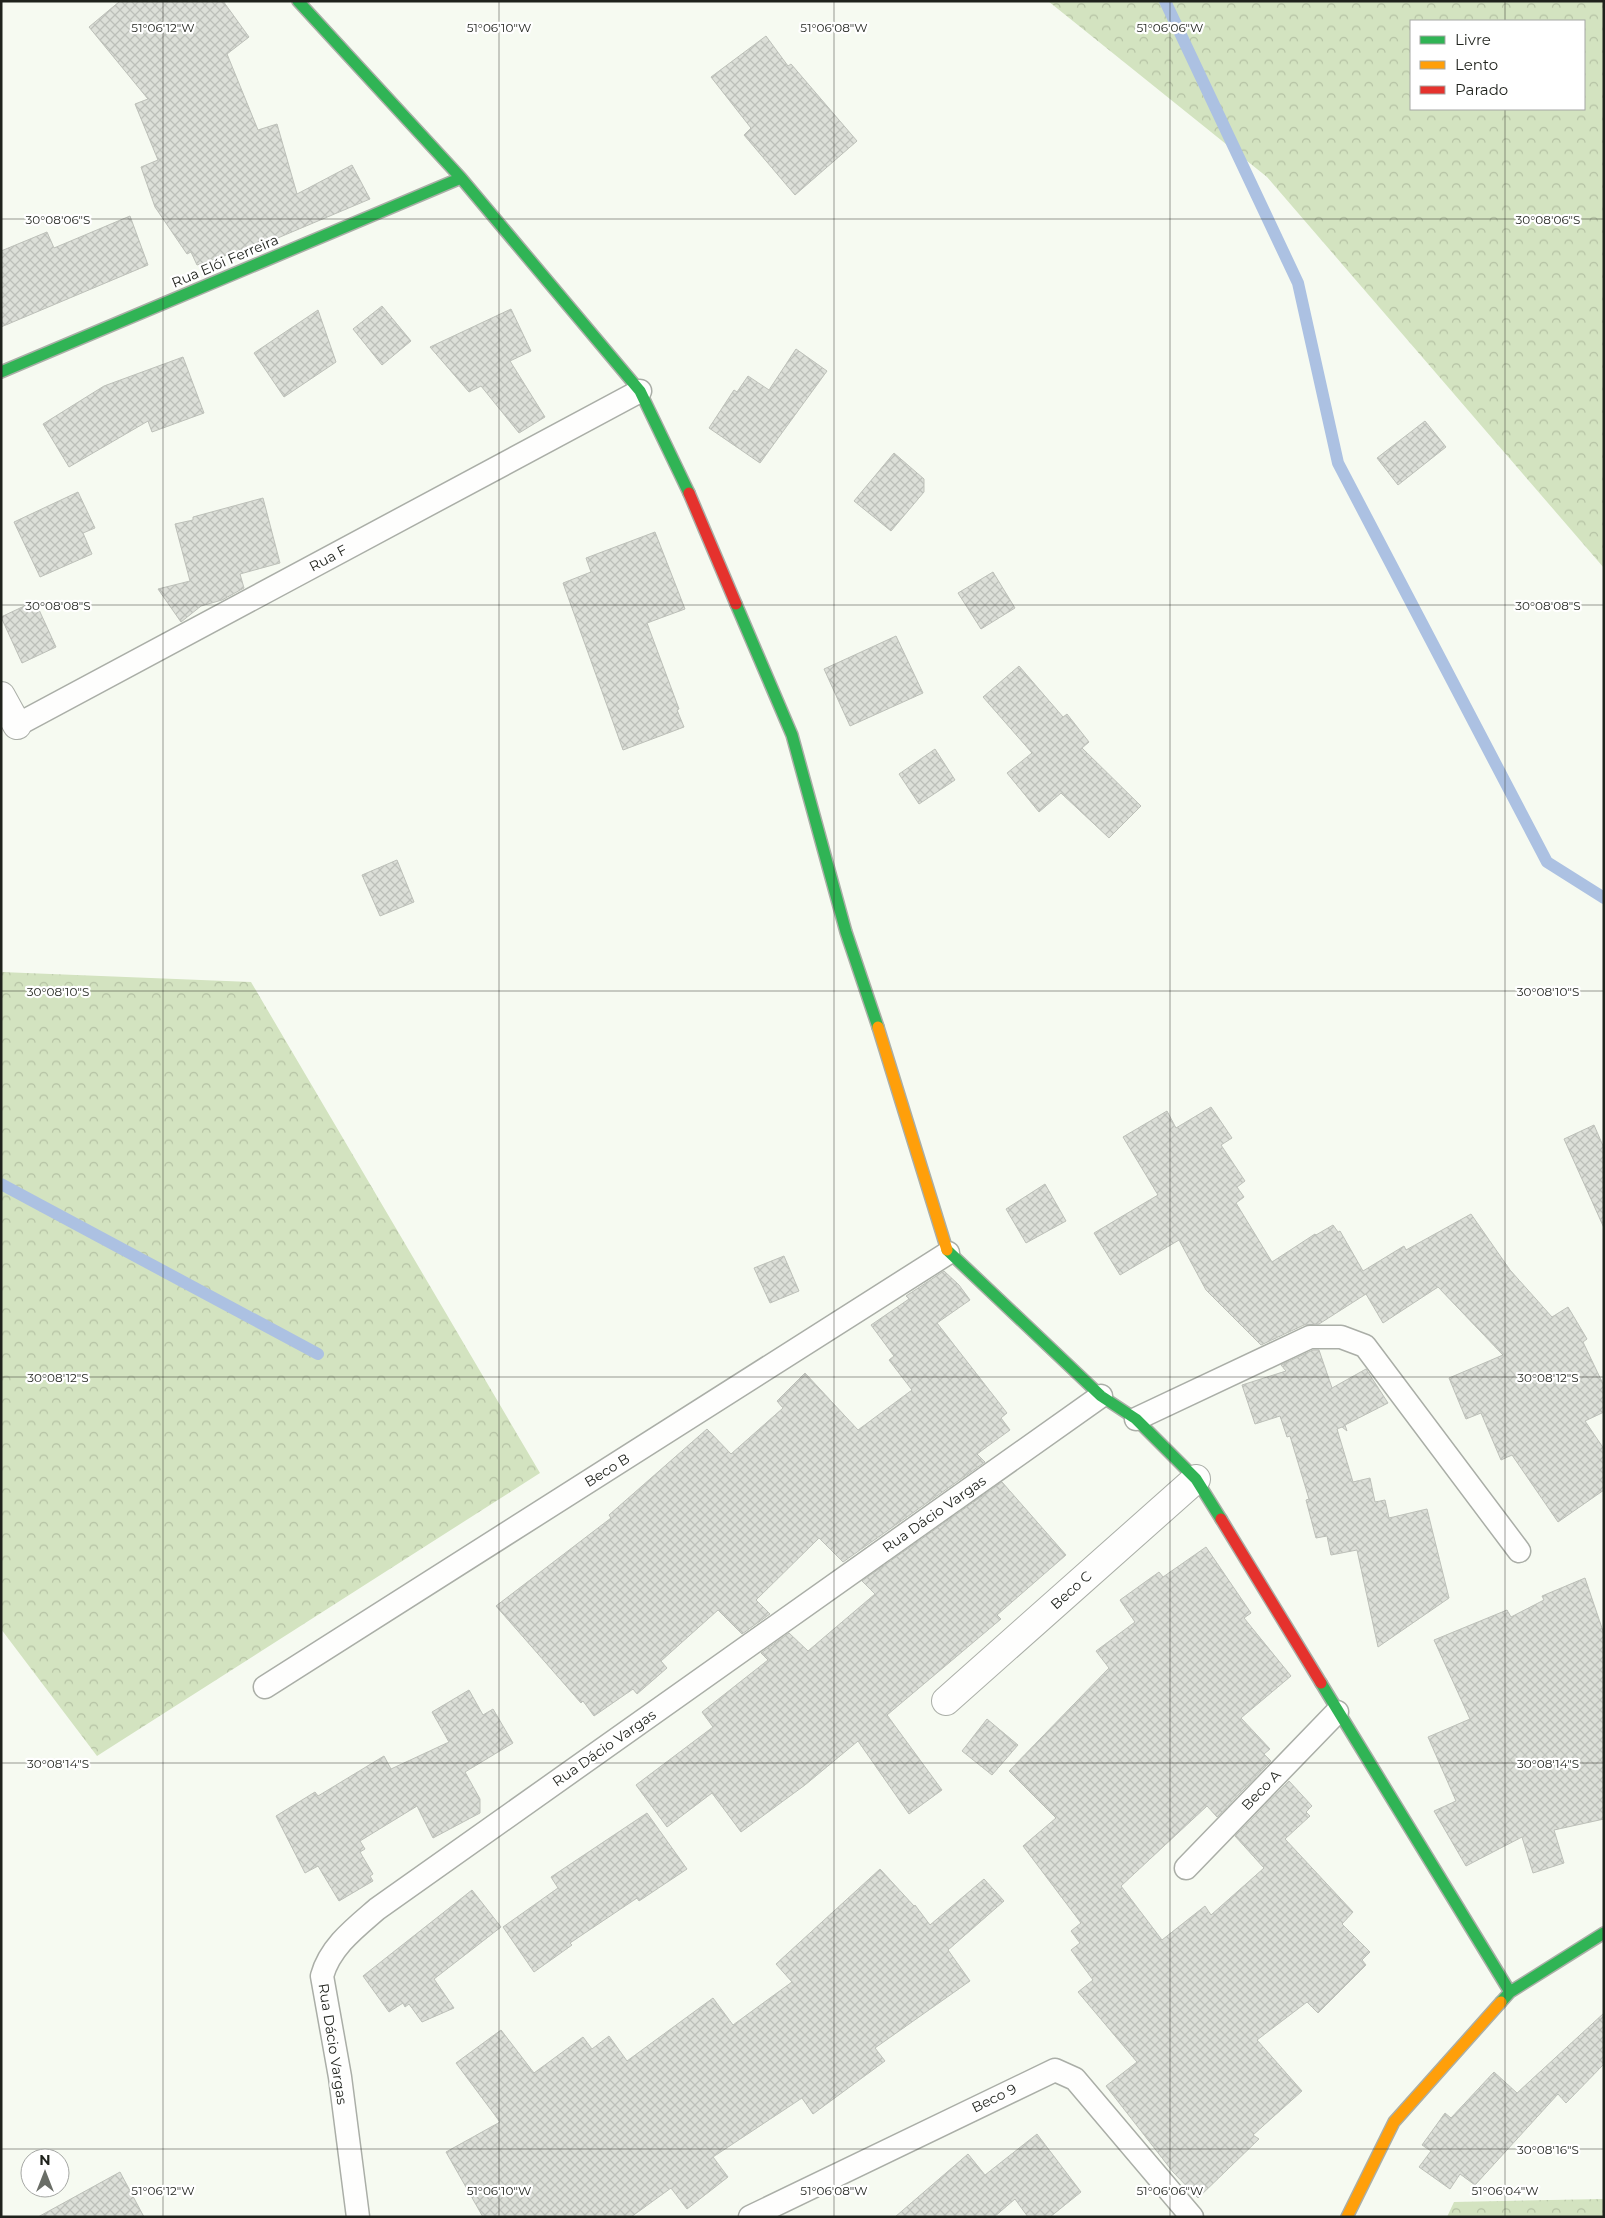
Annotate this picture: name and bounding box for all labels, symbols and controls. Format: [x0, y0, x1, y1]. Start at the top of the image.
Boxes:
text: 51°06'12"W [131, 20, 195, 35]
text: 51°06'10"W [467, 20, 531, 35]
text: 51°06'08"W [800, 20, 868, 35]
text: 51°06'06"W [1137, 20, 1203, 35]
legend [1410, 20, 1585, 110]
text: Livre [1455, 30, 1491, 49]
text: Lento [1455, 55, 1498, 74]
text: Parado [1455, 80, 1508, 99]
text: 30°08'06"S [26, 212, 90, 227]
text: 30°08'06"S [1516, 212, 1580, 227]
street label: Rua Elói Ferreira [169, 230, 281, 292]
street label: Rua F [306, 541, 350, 575]
text: 30°08'08"S [25, 598, 91, 613]
text: 30°08'08"S [1515, 598, 1581, 613]
text: 30°08'10"S [27, 984, 89, 999]
text: 30°08'10"S [1517, 984, 1579, 999]
text: 30°08'12"S [27, 1370, 89, 1385]
text: 30°08'12"S [1517, 1370, 1579, 1385]
street label: Beco B [581, 1449, 633, 1491]
street label: Rua Dácio Vargas [879, 1471, 990, 1557]
street label: Beco C [1047, 1567, 1095, 1613]
street label: Rua Dácio Vargas [549, 1705, 660, 1791]
text: 30°08'14"S [27, 1756, 89, 1771]
text: 30°08'14"S [1517, 1756, 1579, 1771]
street label: Beco A [1237, 1765, 1285, 1814]
street label: Rua Dácio Vargas [315, 1982, 352, 2106]
street label: Beco 9 [969, 2079, 1019, 2117]
text: 30°08'16"S [1517, 2142, 1579, 2157]
north arrow [20, 2148, 70, 2198]
text: N [39, 2151, 51, 2169]
text: 51°06'12"W [131, 2183, 195, 2198]
text: 51°06'10"W [467, 2183, 531, 2198]
text: 51°06'08"W [800, 2183, 868, 2198]
text: 51°06'06"W [1137, 2183, 1203, 2198]
text: 51°06'04"W [1471, 2183, 1539, 2198]

